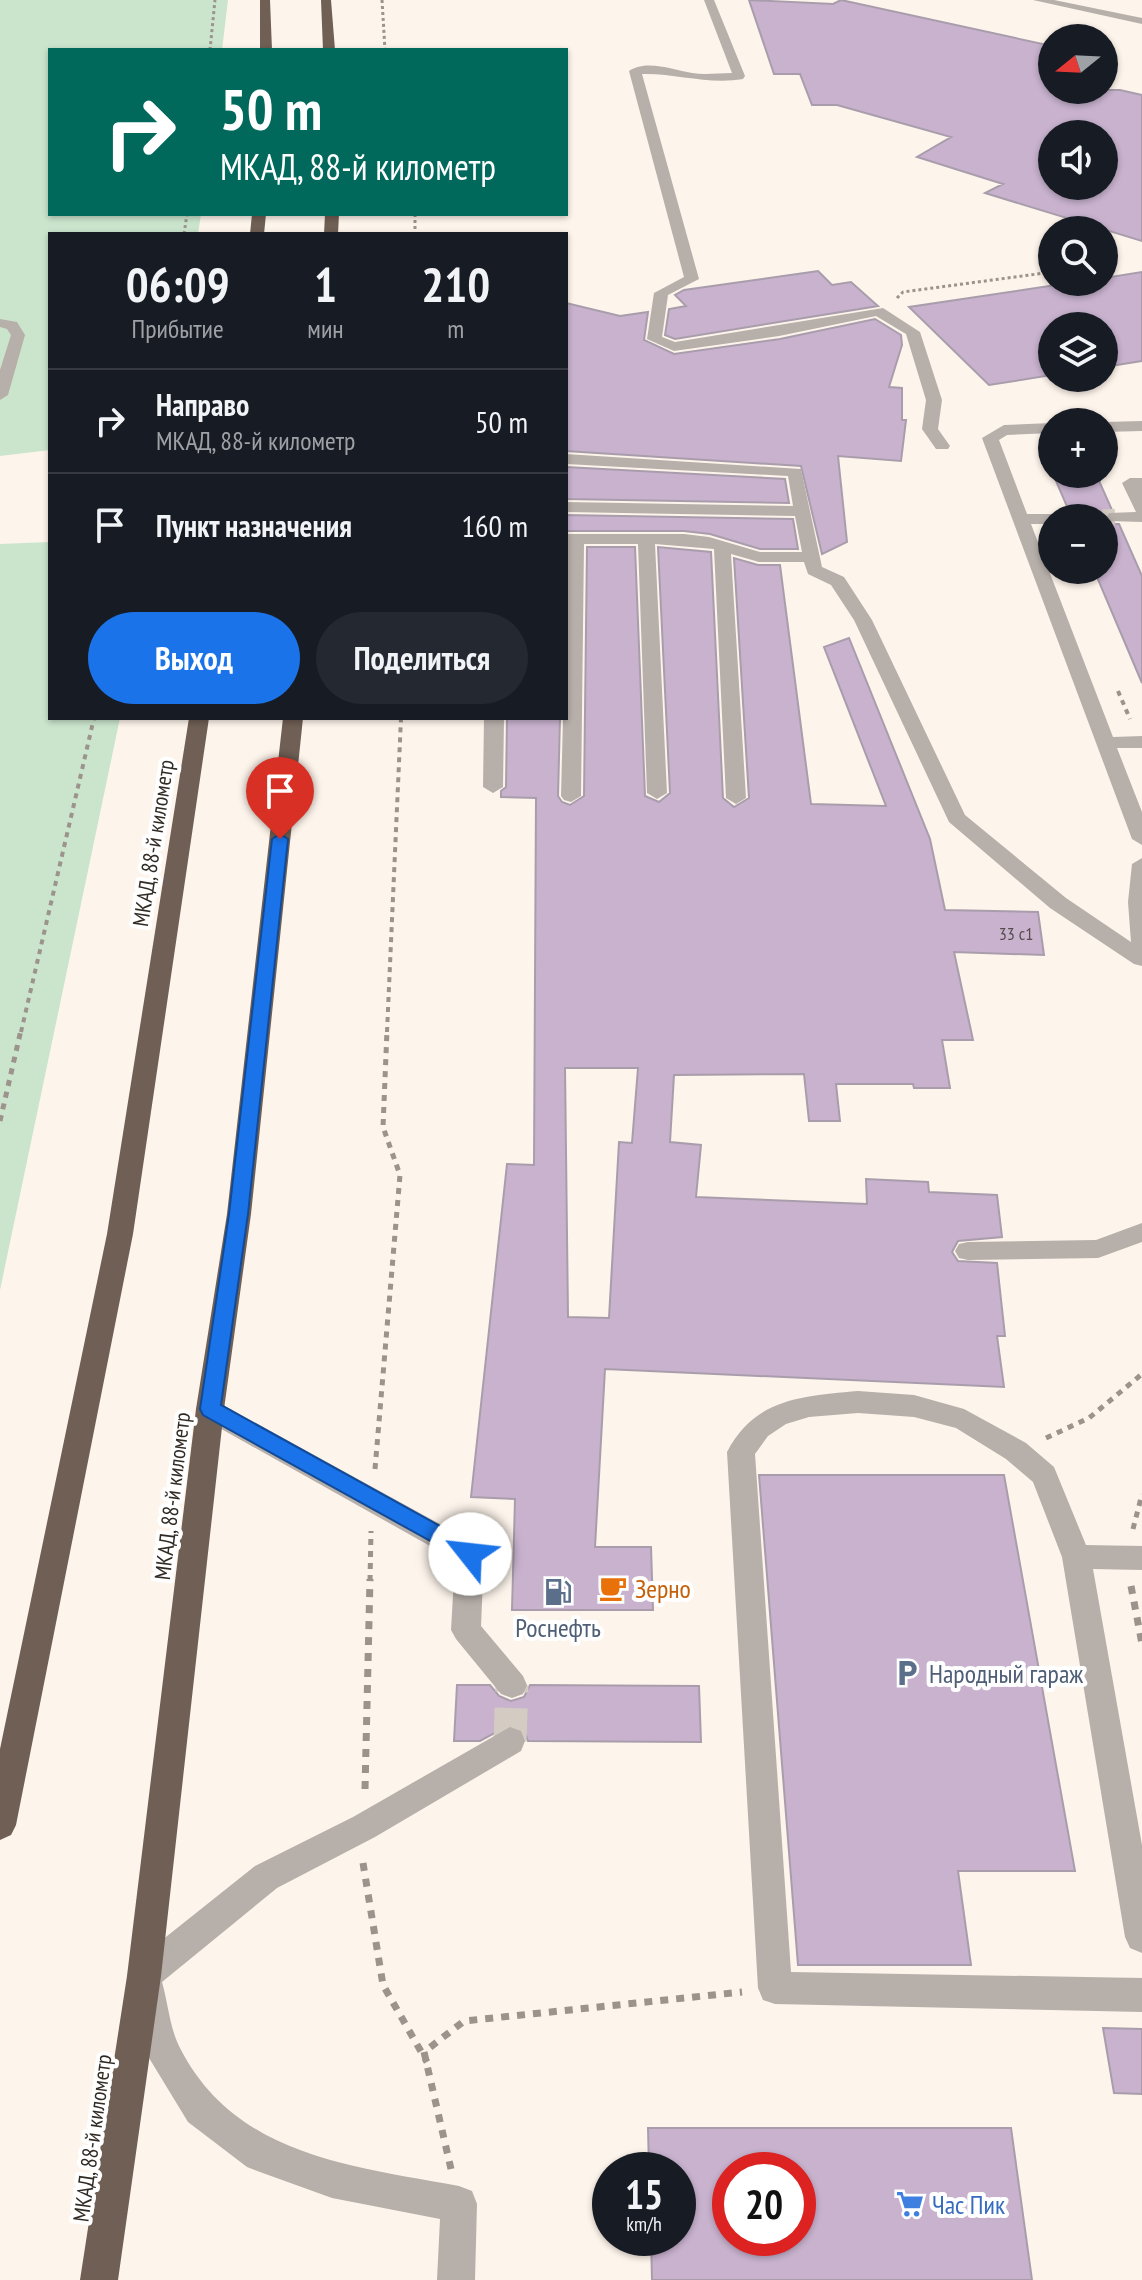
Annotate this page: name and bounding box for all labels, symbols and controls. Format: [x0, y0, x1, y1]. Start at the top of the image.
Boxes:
north arrow [1038, 24, 1118, 104]
map controls [1038, 24, 1118, 584]
text: 50 m [220, 73, 322, 145]
icon: right [88, 80, 192, 184]
button: sound [1038, 120, 1118, 200]
text: МКАД, 88-й километр [220, 143, 496, 190]
button: search [1038, 216, 1118, 296]
text: 06:09 [126, 253, 230, 315]
text: 1 [314, 253, 337, 315]
text: 210 [421, 253, 490, 315]
text: Прибытие [132, 312, 224, 345]
text: мин [307, 312, 344, 345]
text: m [447, 312, 464, 345]
button: layers [1038, 312, 1118, 392]
text: Направо [156, 385, 249, 424]
icon: right [88, 399, 132, 443]
text: 50 m [475, 402, 528, 441]
button: + [1038, 408, 1118, 488]
text: МКАД, 88-й километр [156, 424, 355, 457]
icon: arrive [88, 503, 132, 547]
button: − [1038, 504, 1118, 584]
text: Пункт назначения [156, 506, 352, 545]
text: 160 m [462, 506, 528, 545]
button: Выход [88, 612, 300, 704]
button: Поделиться [316, 612, 528, 704]
pin [246, 757, 314, 839]
street label: МКАД, 88-й километр [126, 758, 180, 928]
icon: arrive [258, 769, 302, 813]
house number: 33 с1 [999, 922, 1033, 945]
street label: МКАД, 88-й километр [148, 1411, 196, 1581]
position arrow [428, 1512, 512, 1596]
place label: Зерно [635, 1572, 691, 1605]
cafe icon: Зерно [598, 1573, 628, 1603]
fuel station icon: Роснефть [543, 1577, 573, 1607]
place label: Роснефть [515, 1611, 601, 1644]
place label: Народный гараж [929, 1657, 1083, 1690]
parking icon: Народный гараж [892, 1658, 922, 1688]
street label: МКАД, 88-й километр [66, 2053, 118, 2223]
speed limit sign: 20 [712, 2152, 816, 2256]
text: 15 [625, 2168, 663, 2220]
place label: Час Пик [932, 2188, 1005, 2221]
supermarket icon: Час Пик [895, 2189, 925, 2219]
text: km/h [626, 2211, 662, 2237]

